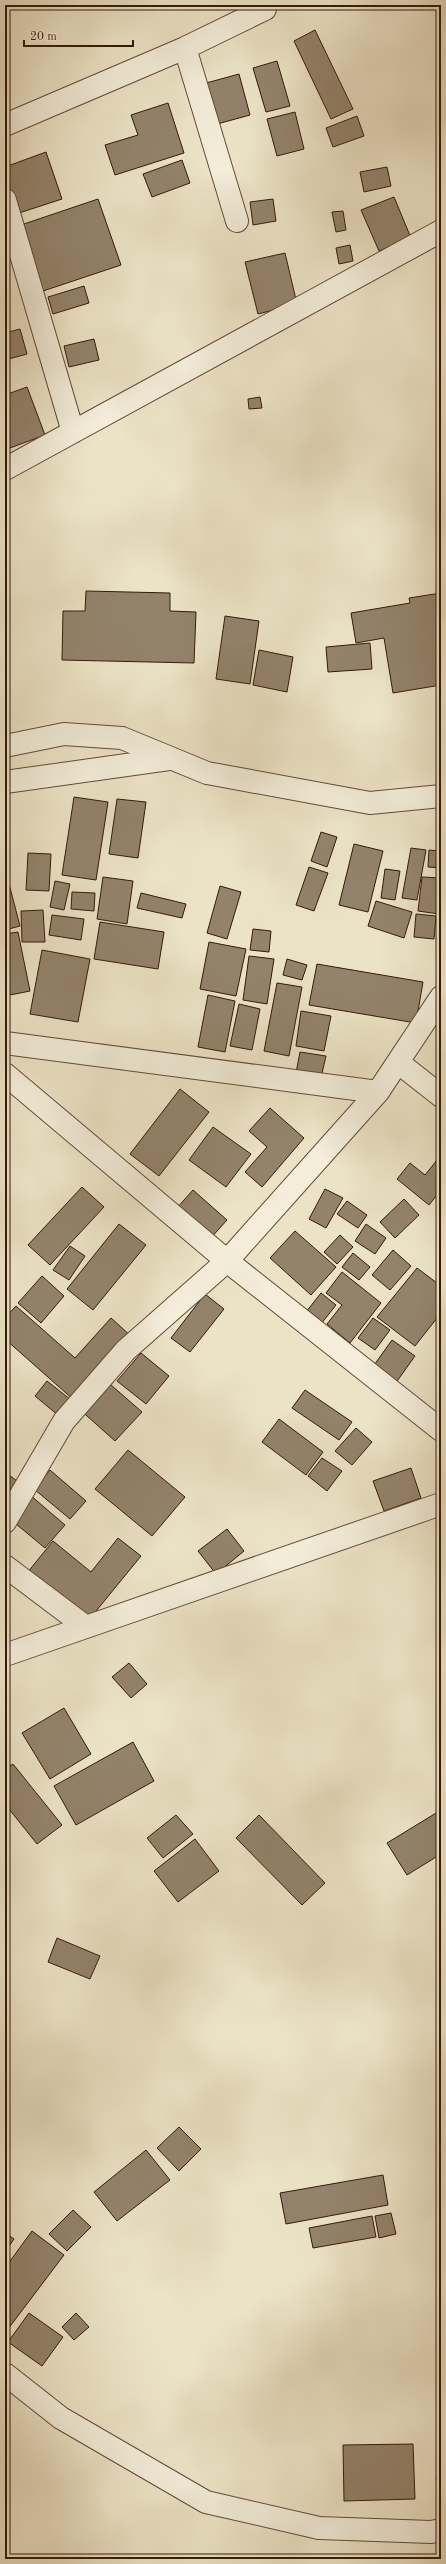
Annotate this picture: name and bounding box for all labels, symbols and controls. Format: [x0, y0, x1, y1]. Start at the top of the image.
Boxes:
scale bar [24, 22, 133, 48]
text: 20 m [30, 31, 57, 43]

